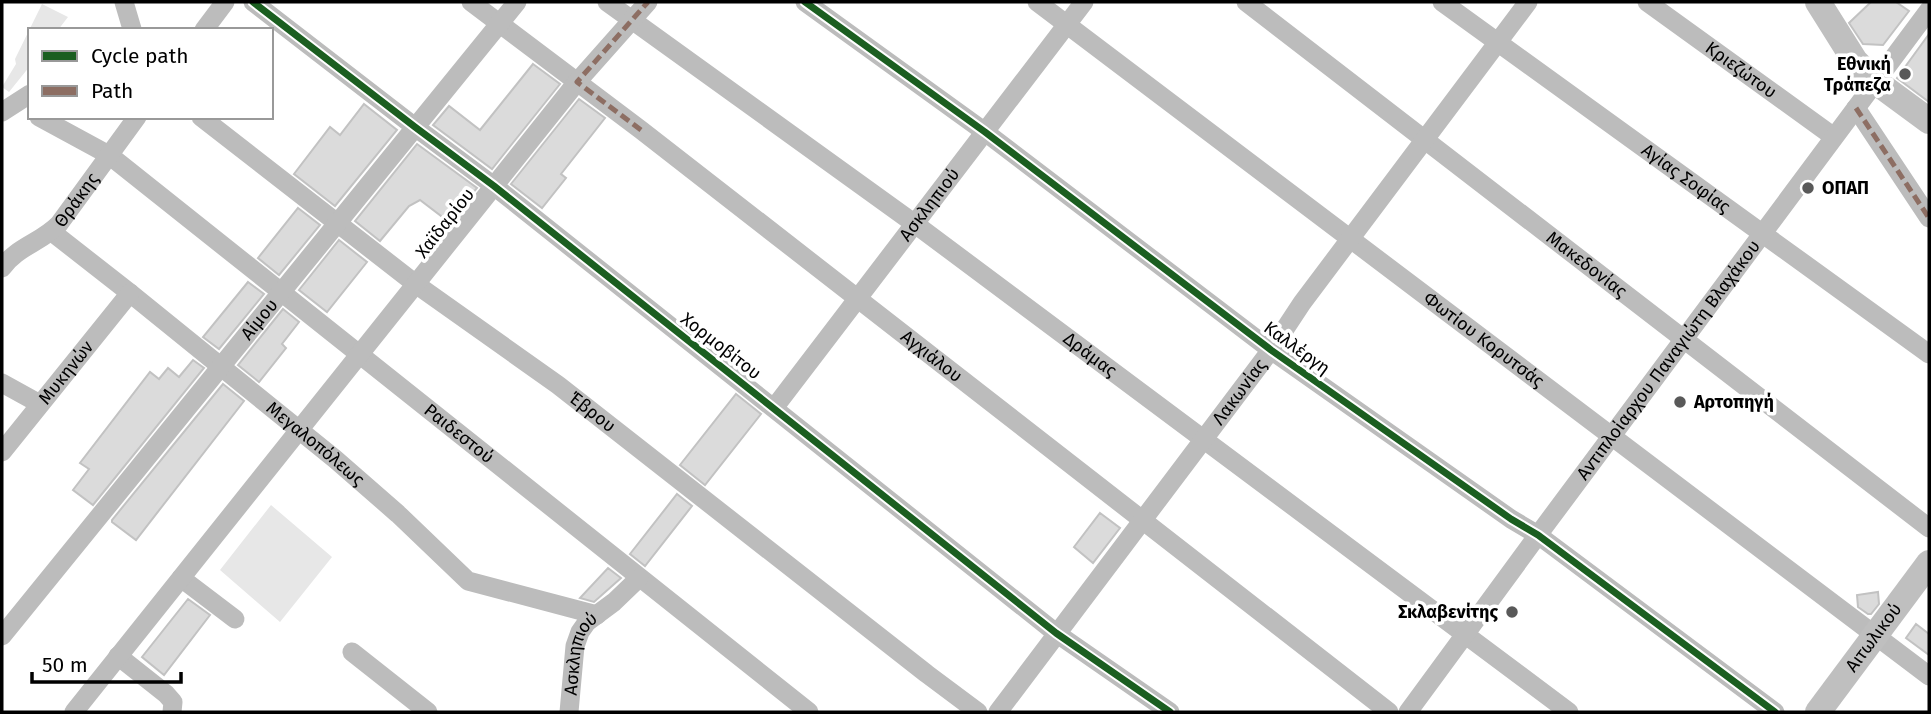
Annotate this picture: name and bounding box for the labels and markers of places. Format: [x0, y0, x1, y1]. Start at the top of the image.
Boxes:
place label: Εθνική Τράπεζα [1824, 53, 1891, 96]
marker: Εθνική Τράπεζα [1897, 66, 1913, 82]
place label: ΟΠΑΠ [1822, 177, 1869, 199]
marker: ΟΠΑΠ [1800, 180, 1816, 196]
place label: Αρτοπηγή [1693, 391, 1774, 413]
marker: Αρτοπηγή [1672, 394, 1688, 410]
place label: Σκλαβενίτης [1398, 601, 1498, 623]
marker: Σκλαβενίτης [1504, 604, 1520, 620]

